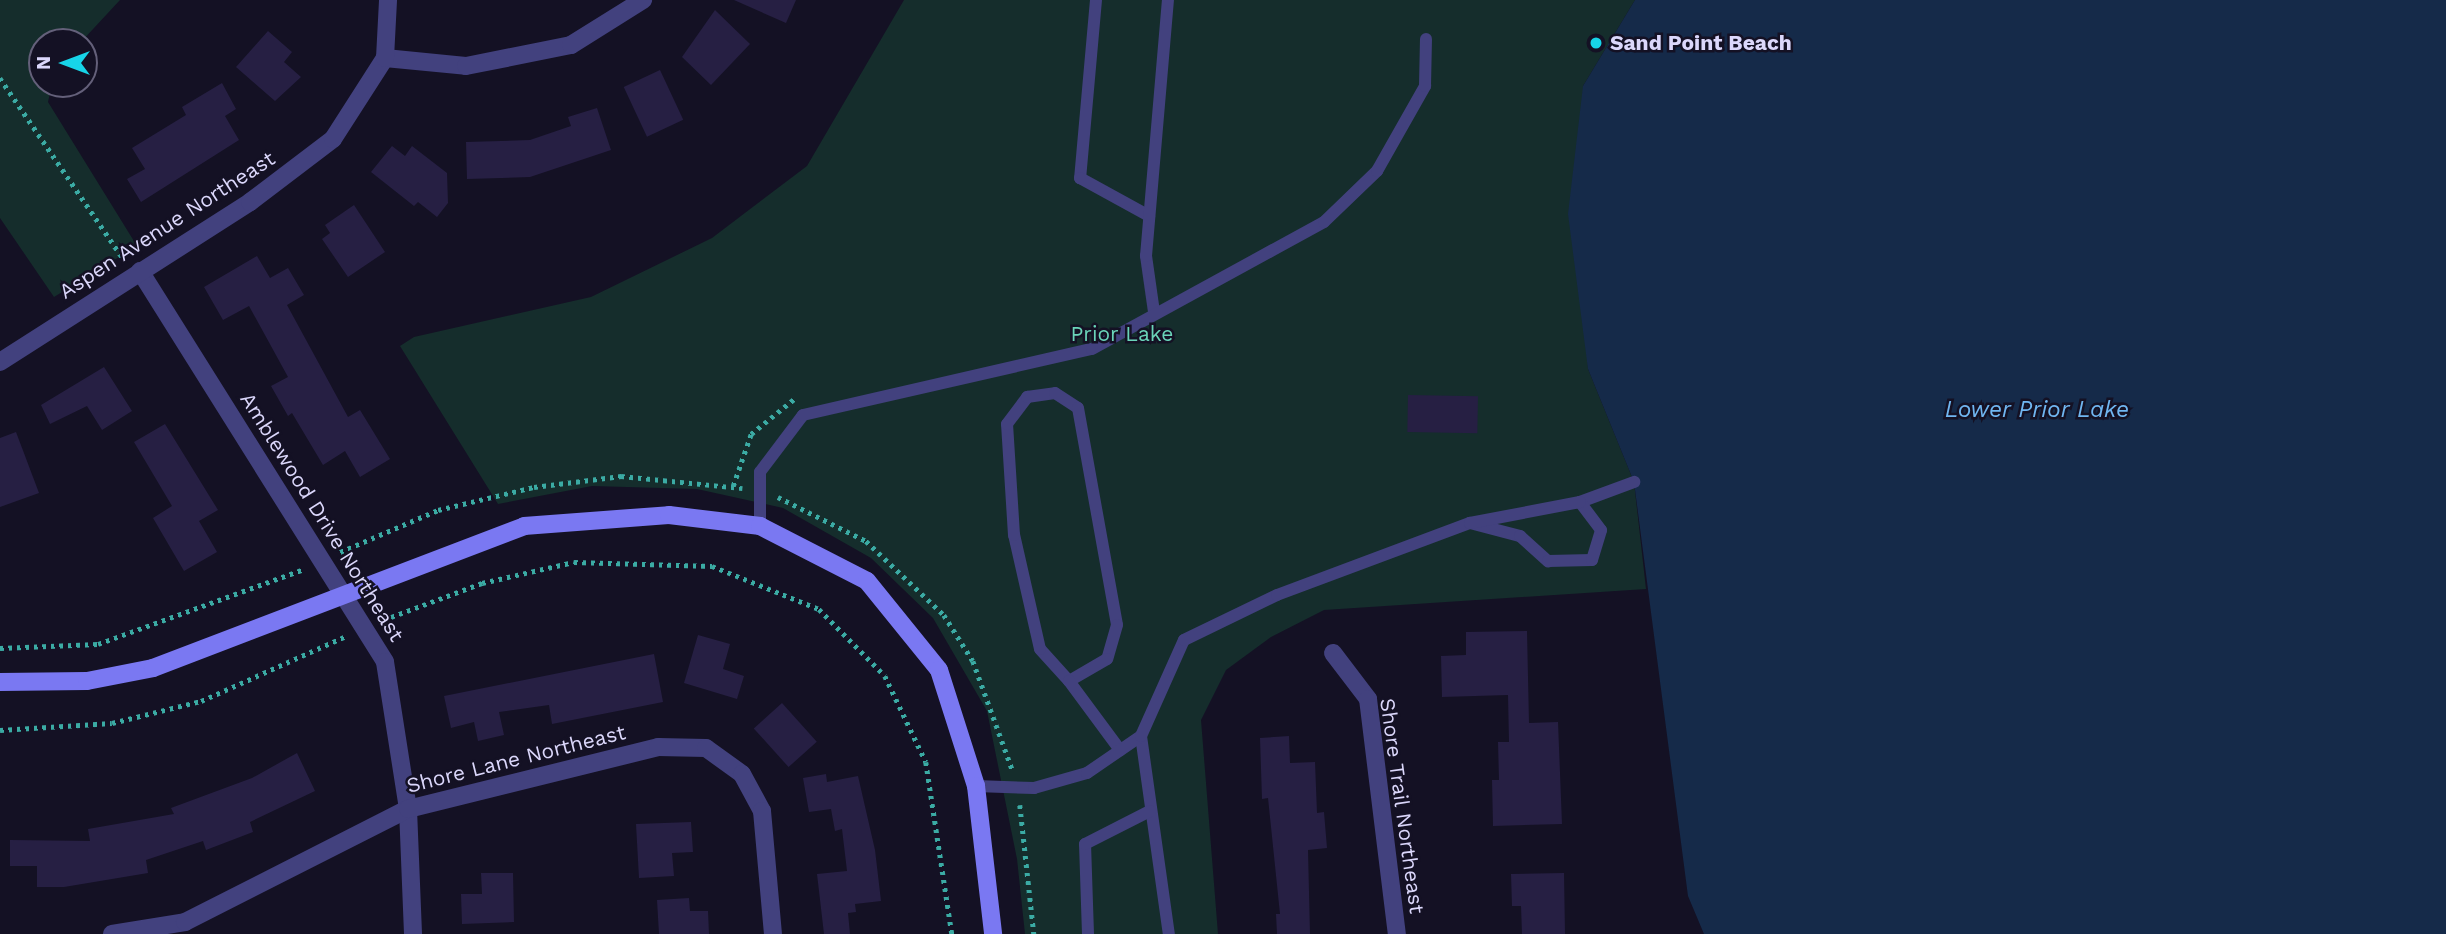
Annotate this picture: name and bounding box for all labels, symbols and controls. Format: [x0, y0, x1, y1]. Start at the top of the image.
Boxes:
north arrow [28, 28, 98, 98]
place label: Sand Point Beach [1610, 30, 1792, 56]
marker: Sand Point Beach [1588, 35, 1604, 51]
text: N [32, 56, 55, 70]
street label: Aspen Avenue Northeast [54, 145, 280, 305]
park label: Prior Lake [1070, 321, 1174, 347]
street label: Amblewood Drive Northeast [235, 388, 409, 646]
water label: Lower Prior Lake [1944, 396, 2130, 424]
street label: Shore Trail Northeast [1374, 696, 1430, 916]
street label: Shore Lane Northeast [404, 720, 628, 798]

